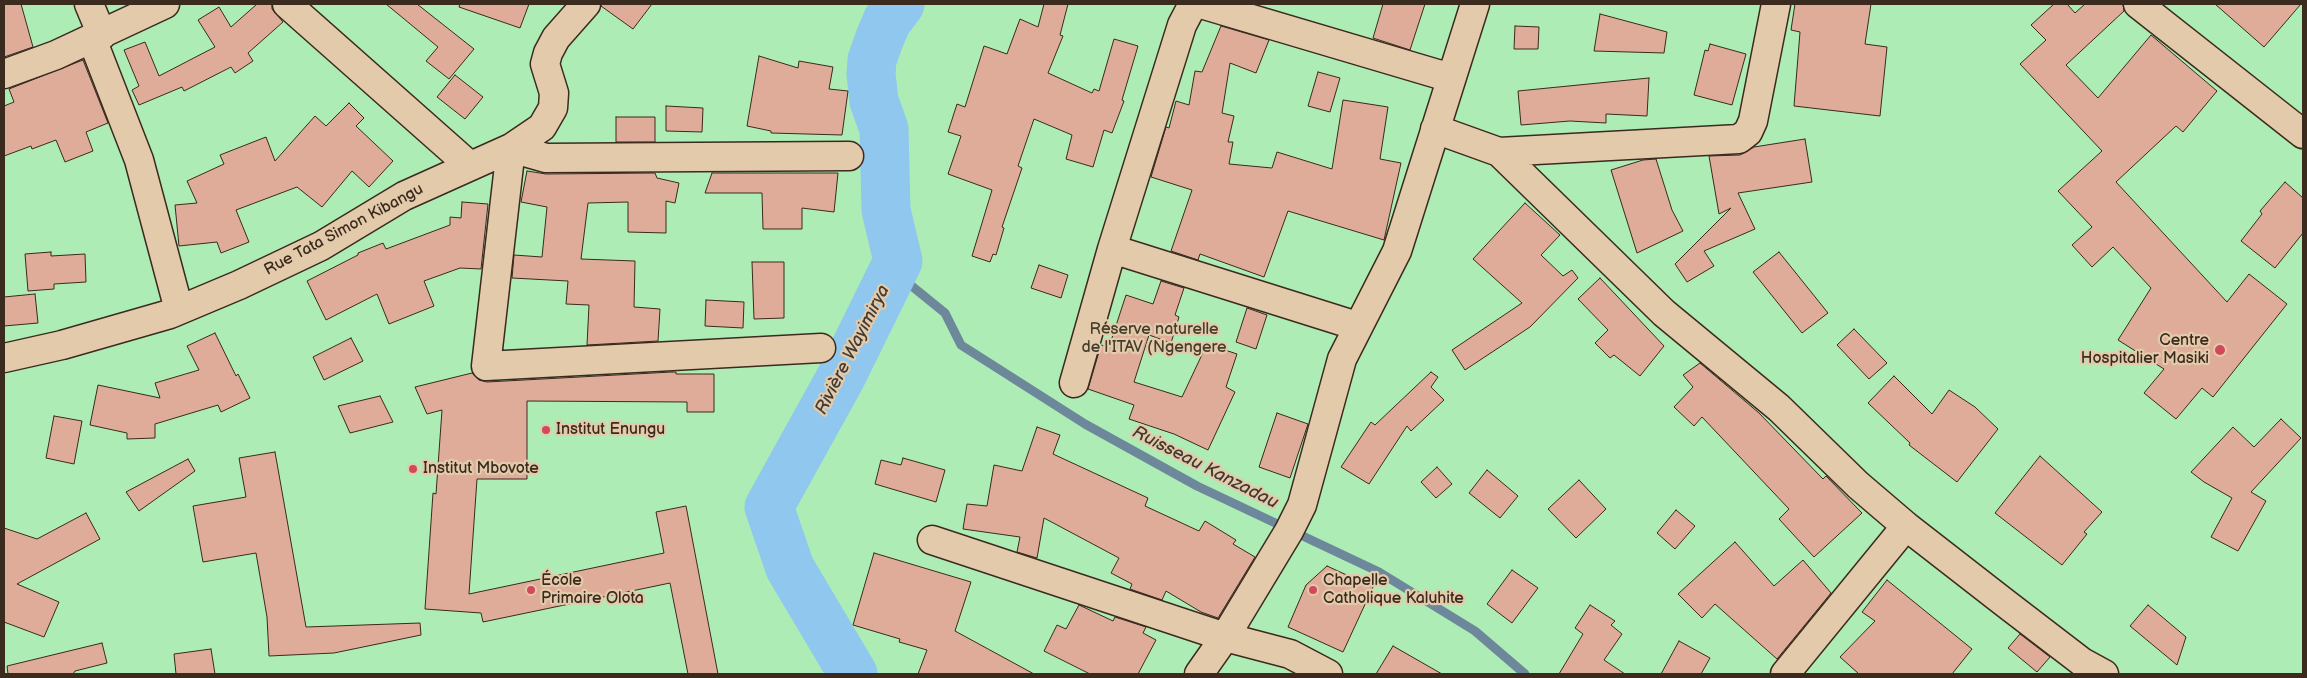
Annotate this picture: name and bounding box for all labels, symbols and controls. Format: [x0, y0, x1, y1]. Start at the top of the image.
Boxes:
street label: Rue Tata Simon Kibangu [261, 180, 427, 280]
water label: Rivière Wayimirya [811, 282, 895, 418]
park label: Réserve naturelle de l'ITAV (Ngengere [1082, 320, 1226, 358]
place label: Centre Hospitalier Masiki [2081, 331, 2209, 369]
marker: Centre Hospitalier Masiki [2213, 343, 2227, 357]
place label: Institut Enungu [556, 420, 665, 440]
water label: Ruisseau Kanzadau [1128, 422, 1282, 514]
marker: Institut Enungu [540, 424, 552, 436]
place label: Institut Mbovote [423, 459, 539, 479]
marker: Institut Mbovote [407, 463, 419, 475]
place label: École Primaire Olota [541, 571, 644, 609]
place label: Chapelle Catholique Kaluhite [1323, 571, 1464, 609]
marker: École Primaire Olota [525, 584, 537, 596]
marker: Chapelle Catholique Kaluhite [1307, 584, 1319, 596]

